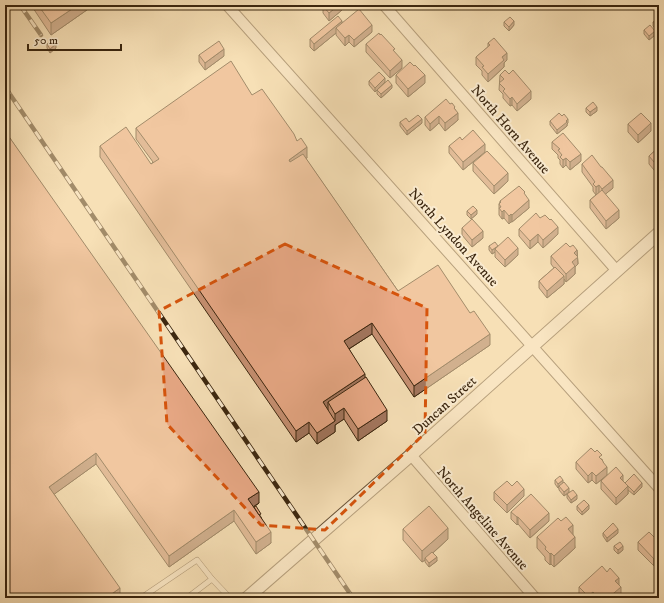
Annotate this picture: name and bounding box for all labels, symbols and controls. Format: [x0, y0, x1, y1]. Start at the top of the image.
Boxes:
scale bar [28, 26, 121, 52]
text: 50 m [34, 33, 58, 48]
street label: North Horn Avenue [467, 81, 554, 178]
street label: North Lyndon Avenue [404, 185, 502, 291]
street label: Duncan Street [409, 372, 481, 439]
street label: North Angeline Avenue [432, 463, 532, 574]

